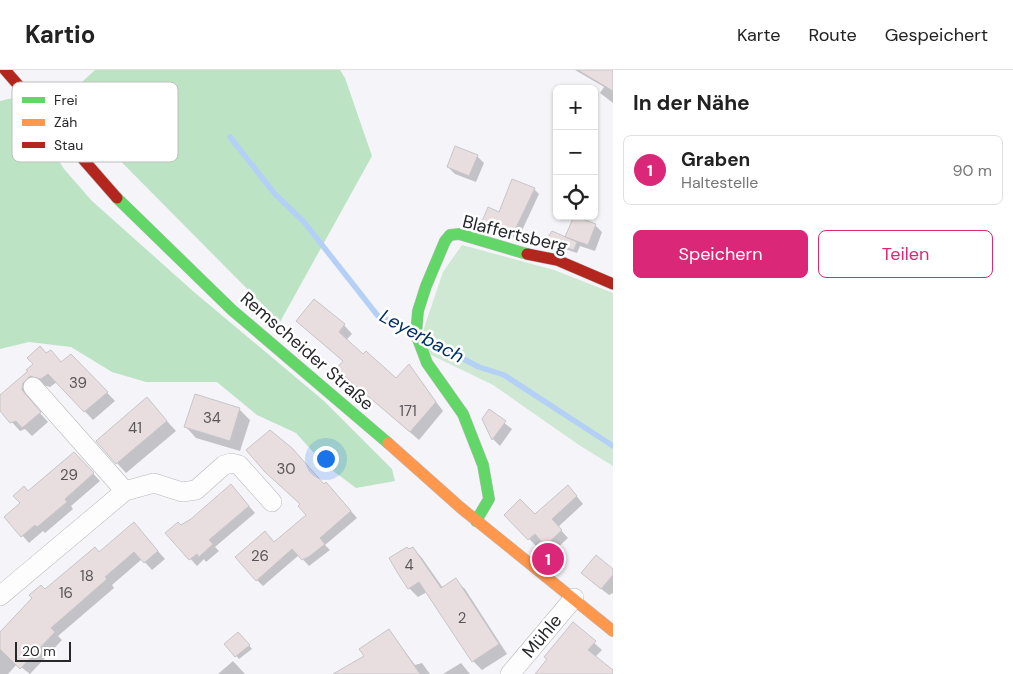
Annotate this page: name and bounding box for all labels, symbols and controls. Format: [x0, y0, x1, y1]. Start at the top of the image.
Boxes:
text: Kartio [25, 19, 95, 50]
text: Karte [737, 23, 781, 47]
text: Route [809, 23, 857, 47]
text: Gespeichert [885, 23, 988, 47]
legend [12, 82, 178, 162]
map controls [553, 85, 598, 220]
button: + [553, 85, 598, 130]
text: In der Nähe [633, 89, 750, 117]
text: Frei [54, 91, 78, 109]
text: Zäh [54, 113, 77, 131]
button: − [553, 130, 598, 175]
text: Stau [54, 136, 83, 154]
text: Graben [681, 147, 750, 172]
text: 1 [647, 160, 653, 181]
text: 90 m [952, 160, 992, 181]
text: Haltestelle [681, 172, 758, 193]
button: locate [553, 175, 598, 220]
street label: Blaffertsberg [460, 209, 570, 259]
button: Speichern [633, 230, 808, 278]
button: Teilen [818, 230, 993, 278]
street label: Remscheider Straße [235, 286, 379, 416]
water label: Leyerbach [375, 303, 469, 369]
house number: 39 [69, 373, 87, 393]
house number: 171 [399, 401, 417, 421]
house number: 34 [203, 408, 221, 428]
house number: 41 [128, 418, 142, 438]
your location [313, 446, 339, 472]
house number: 30 [276, 459, 296, 479]
house number: 29 [60, 465, 78, 485]
pin: 1 [532, 540, 564, 578]
house number: 26 [251, 546, 269, 566]
house number: 4 [404, 555, 414, 575]
house number: 18 [80, 566, 94, 586]
house number: 16 [59, 583, 73, 603]
house number: 2 [458, 608, 466, 628]
street label: Mühle [517, 609, 567, 663]
scale bar [15, 639, 71, 662]
text: 20 m [22, 642, 56, 660]

